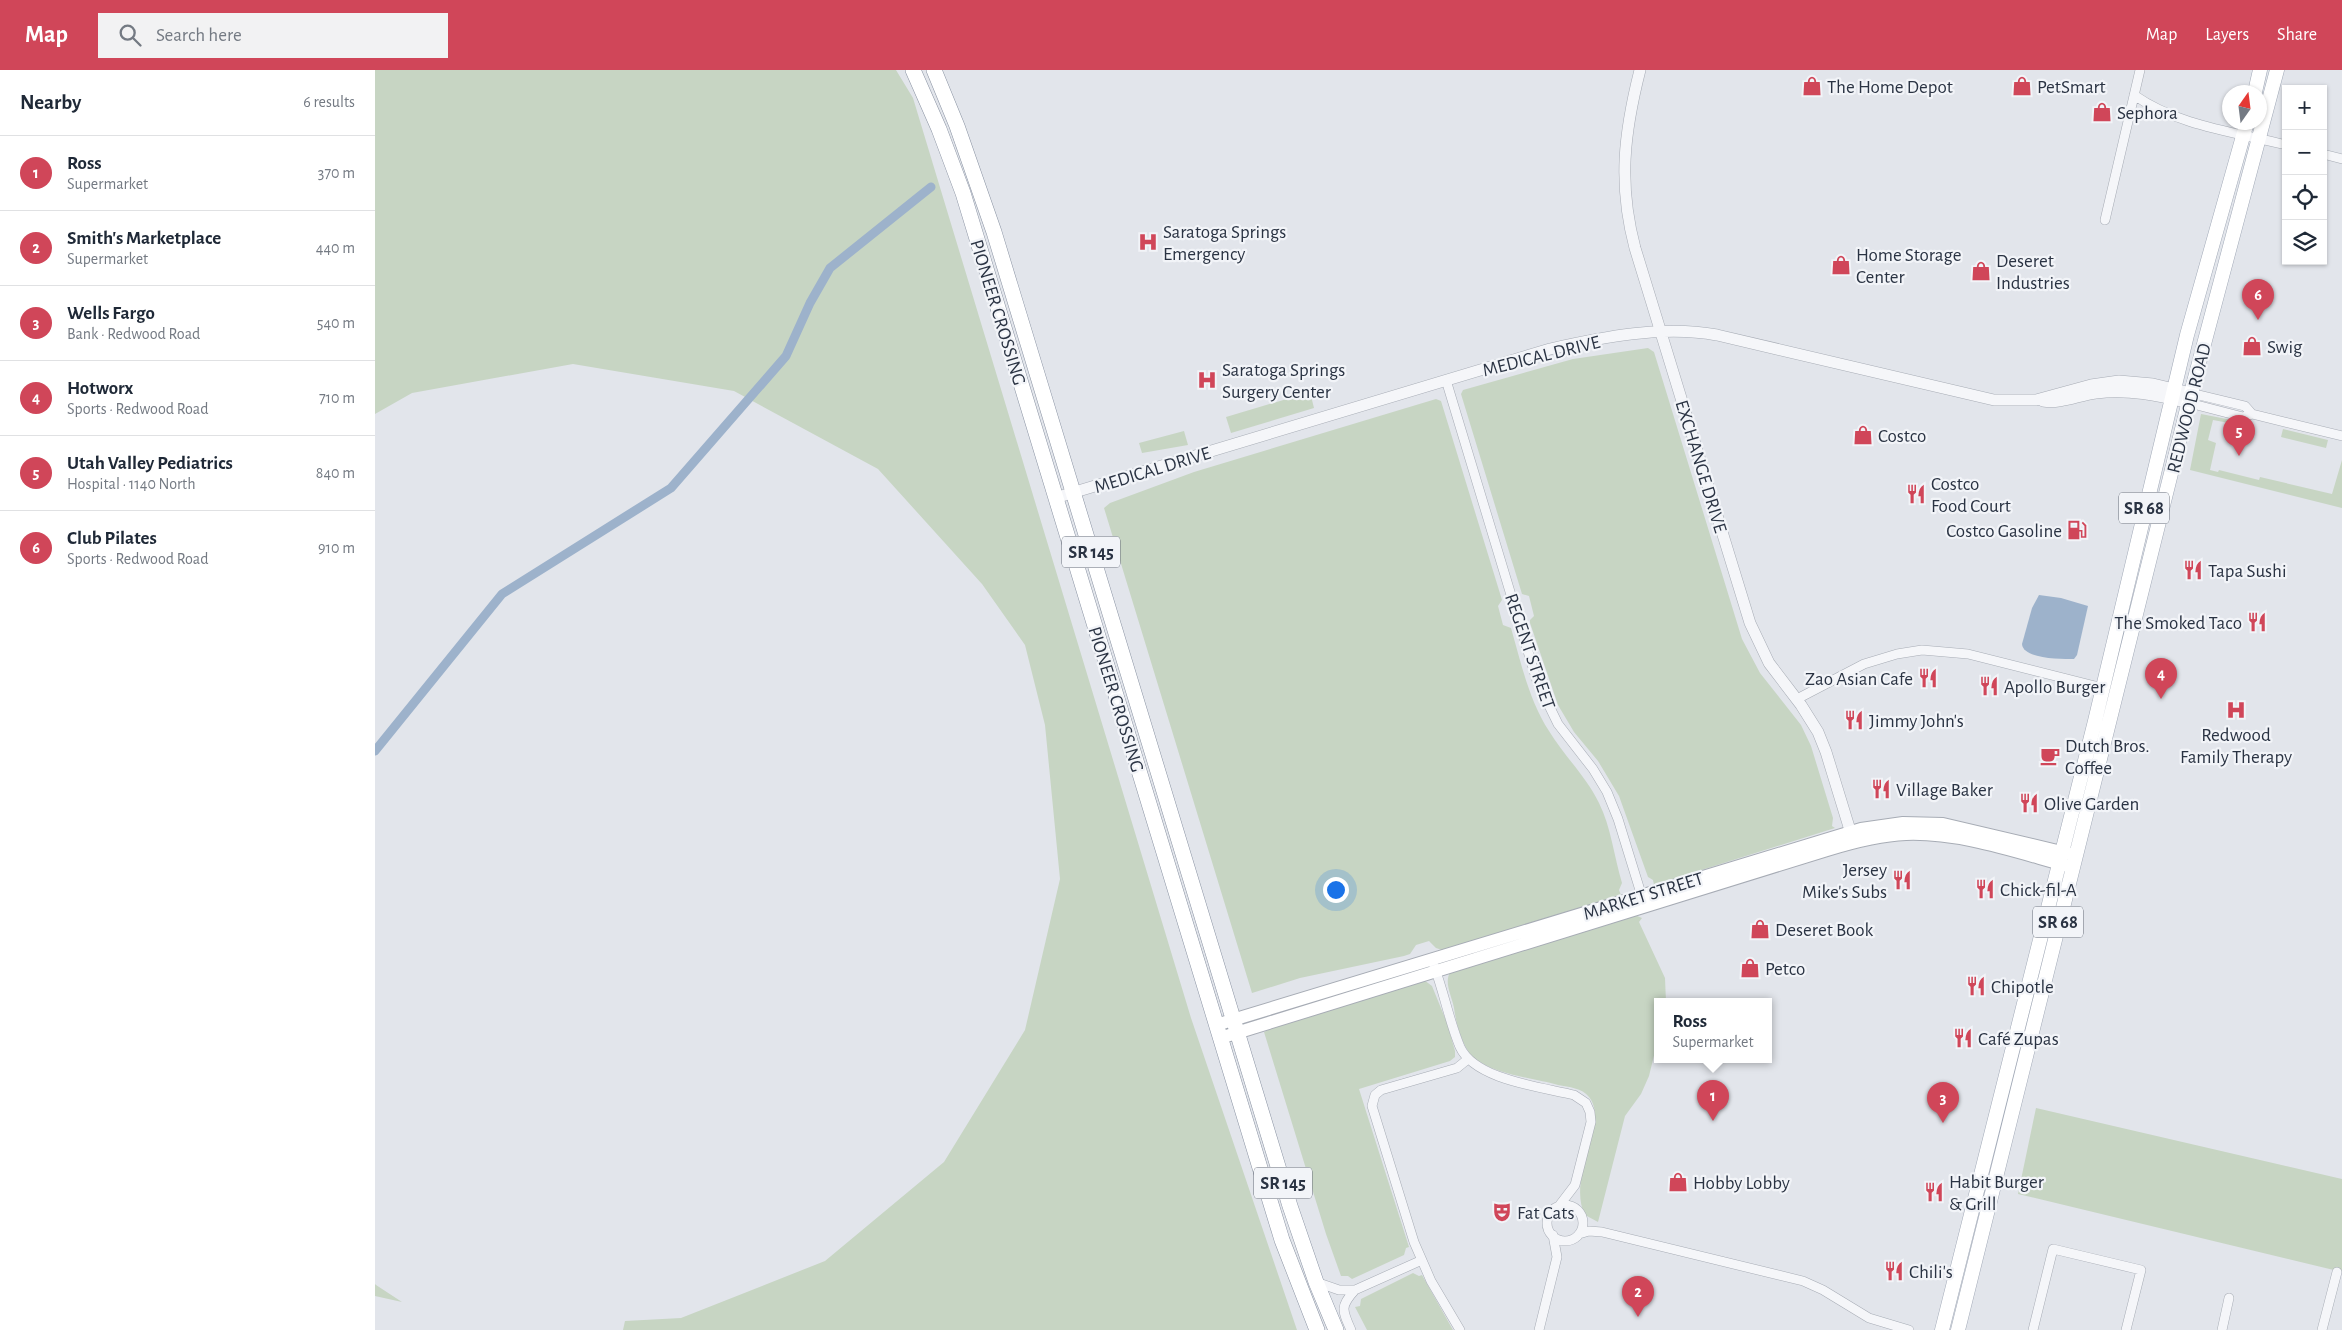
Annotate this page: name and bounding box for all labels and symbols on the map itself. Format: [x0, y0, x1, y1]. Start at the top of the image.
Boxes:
shop icon: The Home Depot [1801, 75, 1823, 97]
shop icon: PetSmart [2011, 75, 2033, 97]
place label: The Home Depot [1827, 78, 1953, 97]
place label: PetSmart [2037, 78, 2106, 97]
north arrow [2222, 85, 2267, 130]
shop icon: Sephora [2091, 101, 2113, 123]
place label: Sephora [2117, 104, 2178, 123]
place label: Saratoga Springs Emergency [1163, 223, 1286, 264]
hospital icon: Saratoga Springs Emergency [1137, 231, 1159, 253]
street label: PIONEER CROSSING [966, 237, 1029, 387]
place label: Home Storage Center [1856, 246, 1962, 287]
place label: Deseret Industries [1996, 252, 2070, 293]
shop icon: Home Storage Center [1830, 254, 1852, 276]
shop icon: Deseret Industries [1970, 260, 1992, 282]
pin: 6 [2242, 279, 2274, 320]
street label: MEDICAL DRIVE [1481, 333, 1602, 380]
shop icon: Swig [2241, 335, 2263, 357]
place label: Swig [2267, 338, 2303, 357]
street label: REDWOOD ROAD [2164, 341, 2215, 475]
place label: Saratoga Springs Surgery Center [1222, 361, 1345, 402]
hospital icon: Saratoga Springs Surgery Center [1196, 369, 1218, 391]
street label: EXCHANGE DRIVE [1671, 398, 1730, 535]
pin: 5 [2223, 415, 2255, 456]
shop icon: Costco [1852, 424, 1874, 446]
place label: Costco [1878, 427, 1926, 446]
street label: MEDICAL DRIVE [1092, 444, 1213, 497]
place label: Costco Food Court [1931, 475, 2011, 516]
restaurant icon: Costco Food Court [1905, 483, 1927, 505]
road number: SR 68 [2119, 492, 2169, 523]
fuel station icon: Costco Gasoline [2066, 519, 2088, 541]
place label: Costco Gasoline [1946, 522, 2062, 541]
road number: SR 145 [1062, 537, 1120, 568]
restaurant icon: Tapa Sushi [2182, 559, 2204, 581]
place label: Tapa Sushi [2208, 562, 2287, 581]
street label: REGENT STREET [1501, 591, 1558, 712]
restaurant icon: The Smoked Taco [2246, 611, 2268, 633]
place label: The Smoked Taco [2114, 614, 2242, 633]
street label: PIONEER CROSSING [1084, 624, 1147, 774]
pin: 4 [2145, 658, 2177, 699]
restaurant icon: Zao Asian Cafe [1917, 667, 1939, 689]
place label: Zao Asian Cafe [1805, 670, 1913, 689]
restaurant icon: Apollo Burger [1978, 675, 2000, 697]
place label: Apollo Burger [2004, 678, 2105, 697]
hospital icon: Redwood Family Therapy [2225, 699, 2247, 721]
restaurant icon: Jimmy John's [1843, 709, 1865, 731]
place label: Jimmy John's [1869, 712, 1964, 731]
place label: Redwood Family Therapy [2180, 726, 2292, 767]
place label: Dutch Bros. Coffee [2065, 737, 2150, 778]
cafe icon: Dutch Bros. Coffee [2039, 745, 2061, 767]
restaurant icon: Village Baker [1870, 778, 1892, 800]
place label: Village Baker [1896, 781, 1993, 800]
restaurant icon: Olive Garden [2018, 792, 2040, 814]
place label: Olive Garden [2044, 795, 2139, 814]
place label: Jersey Mike's Subs [1802, 861, 1887, 902]
street label: MARKET STREET [1581, 869, 1706, 924]
restaurant icon: Jersey Mike's Subs [1891, 869, 1913, 891]
your location [1323, 877, 1349, 903]
restaurant icon: Chick-fil-A [1974, 878, 1996, 900]
place label: Chick-fil-A [2000, 881, 2077, 900]
road number: SR 68 [2033, 906, 2083, 938]
shop icon: Deseret Book [1749, 918, 1771, 940]
place label: Deseret Book [1775, 921, 1874, 940]
shop icon: Petco [1739, 957, 1761, 979]
place label: Petco [1765, 960, 1805, 979]
restaurant icon: Chipotle [1965, 975, 1987, 997]
place label: Chipotle [1991, 978, 2054, 997]
restaurant icon: Café Zupas [1952, 1027, 1974, 1049]
place label: Café Zupas [1978, 1030, 2059, 1049]
pin: 1 [1697, 1080, 1729, 1121]
pin: 3 [1927, 1082, 1959, 1123]
road number: SR 145 [1254, 1168, 1312, 1198]
shop icon: Hobby Lobby [1667, 1171, 1689, 1193]
place label: Habit Burger & Grill [1949, 1173, 2044, 1214]
place label: Hobby Lobby [1693, 1174, 1790, 1193]
restaurant icon: Habit Burger & Grill [1923, 1181, 1945, 1203]
theatre icon: Fat Cats [1491, 1201, 1513, 1223]
place label: Fat Cats [1517, 1204, 1574, 1223]
restaurant icon: Chili's [1883, 1260, 1905, 1282]
place label: Chili's [1909, 1263, 1953, 1282]
pin: 2 [1622, 1276, 1654, 1317]

